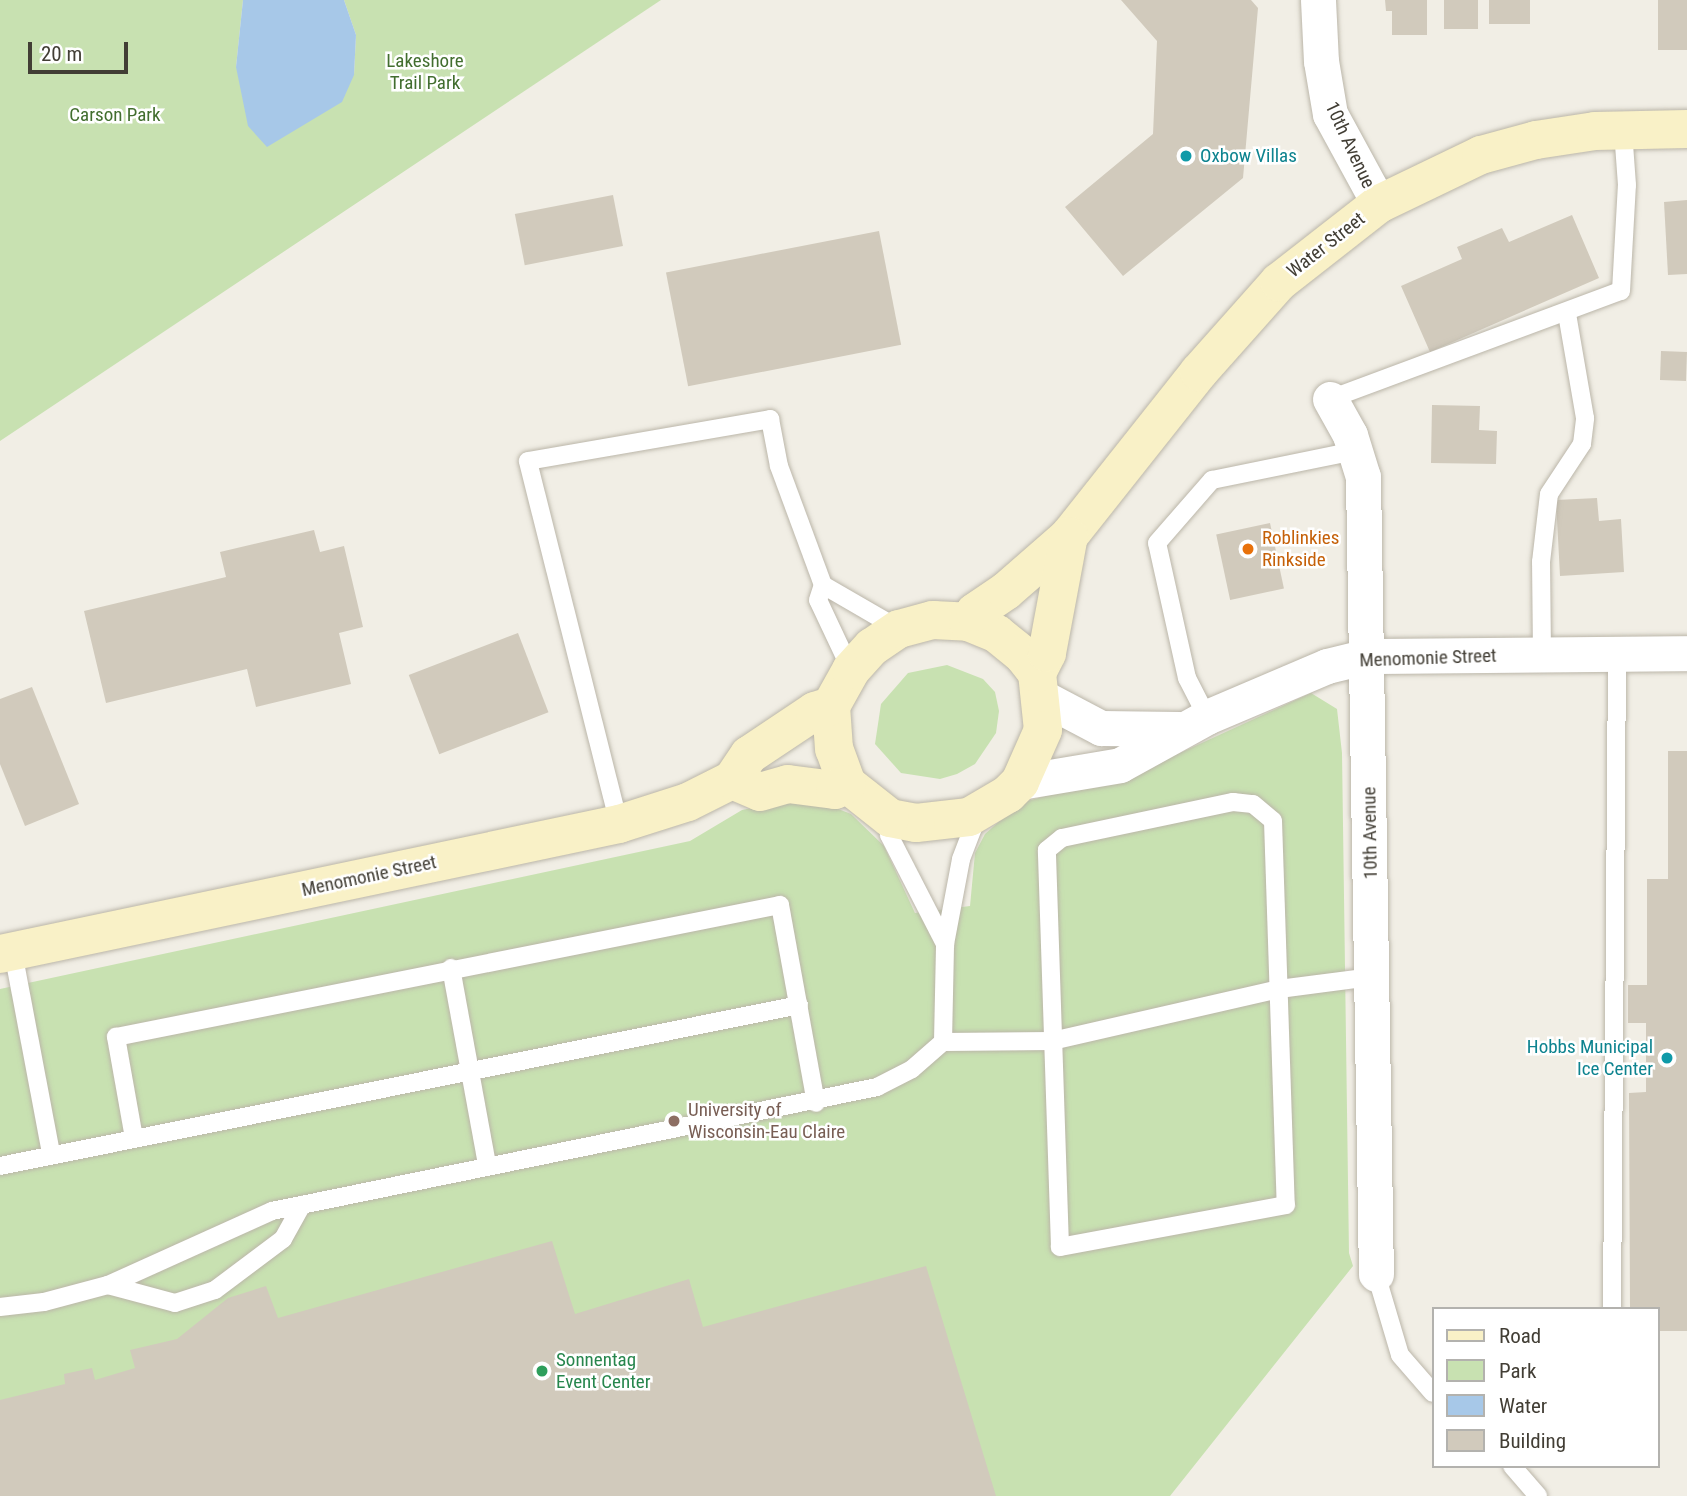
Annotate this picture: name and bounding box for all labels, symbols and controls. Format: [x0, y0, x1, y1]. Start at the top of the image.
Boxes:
scale bar [32, 28, 131, 72]
text: 20 m [41, 42, 82, 66]
park label: Lakeshore Trail Park [386, 50, 464, 94]
street label: 10th Avenue [1320, 98, 1380, 192]
park label: Carson Park [69, 104, 161, 126]
place label: Oxbow Villas [1200, 145, 1297, 167]
marker: Oxbow Villas [1178, 148, 1194, 164]
street label: Water Street [1283, 208, 1369, 282]
place label: Roblinkies Rinkside [1262, 527, 1339, 571]
marker: Roblinkies Rinkside [1240, 541, 1256, 557]
street label: Menomonie Street [1359, 644, 1497, 672]
street label: 10th Avenue [1358, 787, 1382, 879]
street label: Menomonie Street [300, 851, 438, 901]
place label: Hobbs Municipal Ice Center [1527, 1036, 1653, 1080]
marker: Hobbs Municipal Ice Center [1659, 1050, 1675, 1066]
place label: University of Wisconsin-Eau Claire [688, 1099, 845, 1143]
marker: University of Wisconsin-Eau Claire [666, 1113, 682, 1129]
legend [1432, 1307, 1659, 1468]
text: Road [1499, 1324, 1541, 1348]
place label: Sonnentag Event Center [556, 1349, 650, 1393]
text: Park [1499, 1359, 1536, 1383]
marker: Sonnentag Event Center [534, 1363, 550, 1379]
text: Water [1499, 1394, 1547, 1418]
text: Building [1499, 1429, 1566, 1453]

